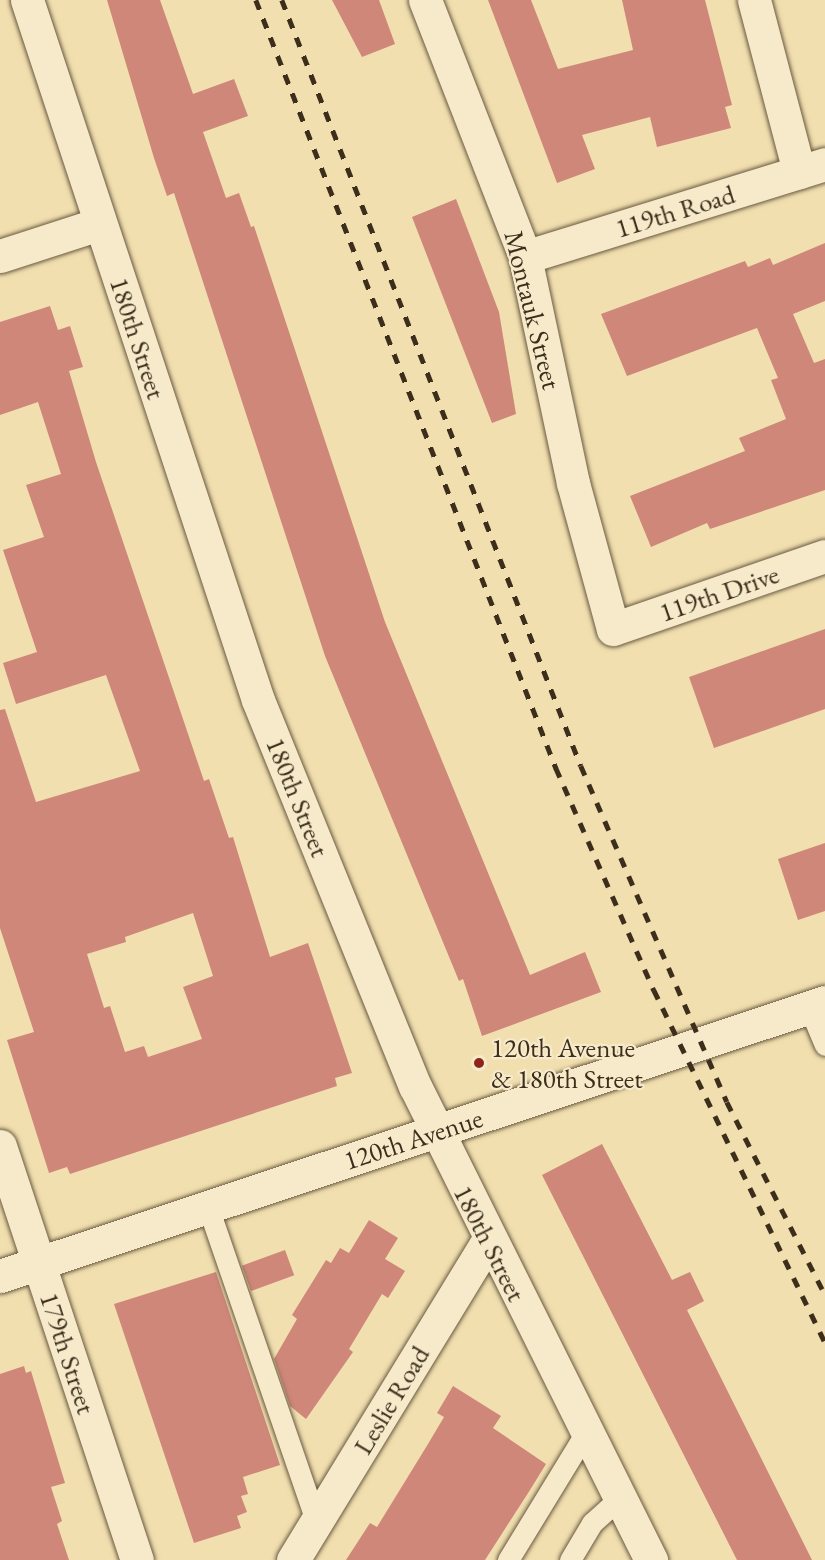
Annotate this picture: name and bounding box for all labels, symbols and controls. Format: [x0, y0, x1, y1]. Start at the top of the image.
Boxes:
street label: 119th Road [611, 178, 739, 244]
street label: Montauk Street [498, 227, 568, 393]
street label: 180th Street [103, 273, 173, 403]
street label: 119th Drive [655, 557, 783, 629]
street label: 180th Street [259, 733, 337, 861]
place label: 120th Avenue & 180th Street [491, 1031, 643, 1094]
marker: 120th Avenue & 180th Street [472, 1056, 486, 1070]
street label: 120th Avenue [339, 1101, 487, 1177]
street label: 180th Street [447, 1180, 533, 1306]
street label: 179th Street [33, 1288, 103, 1418]
street label: Leslie Road [346, 1340, 436, 1460]

